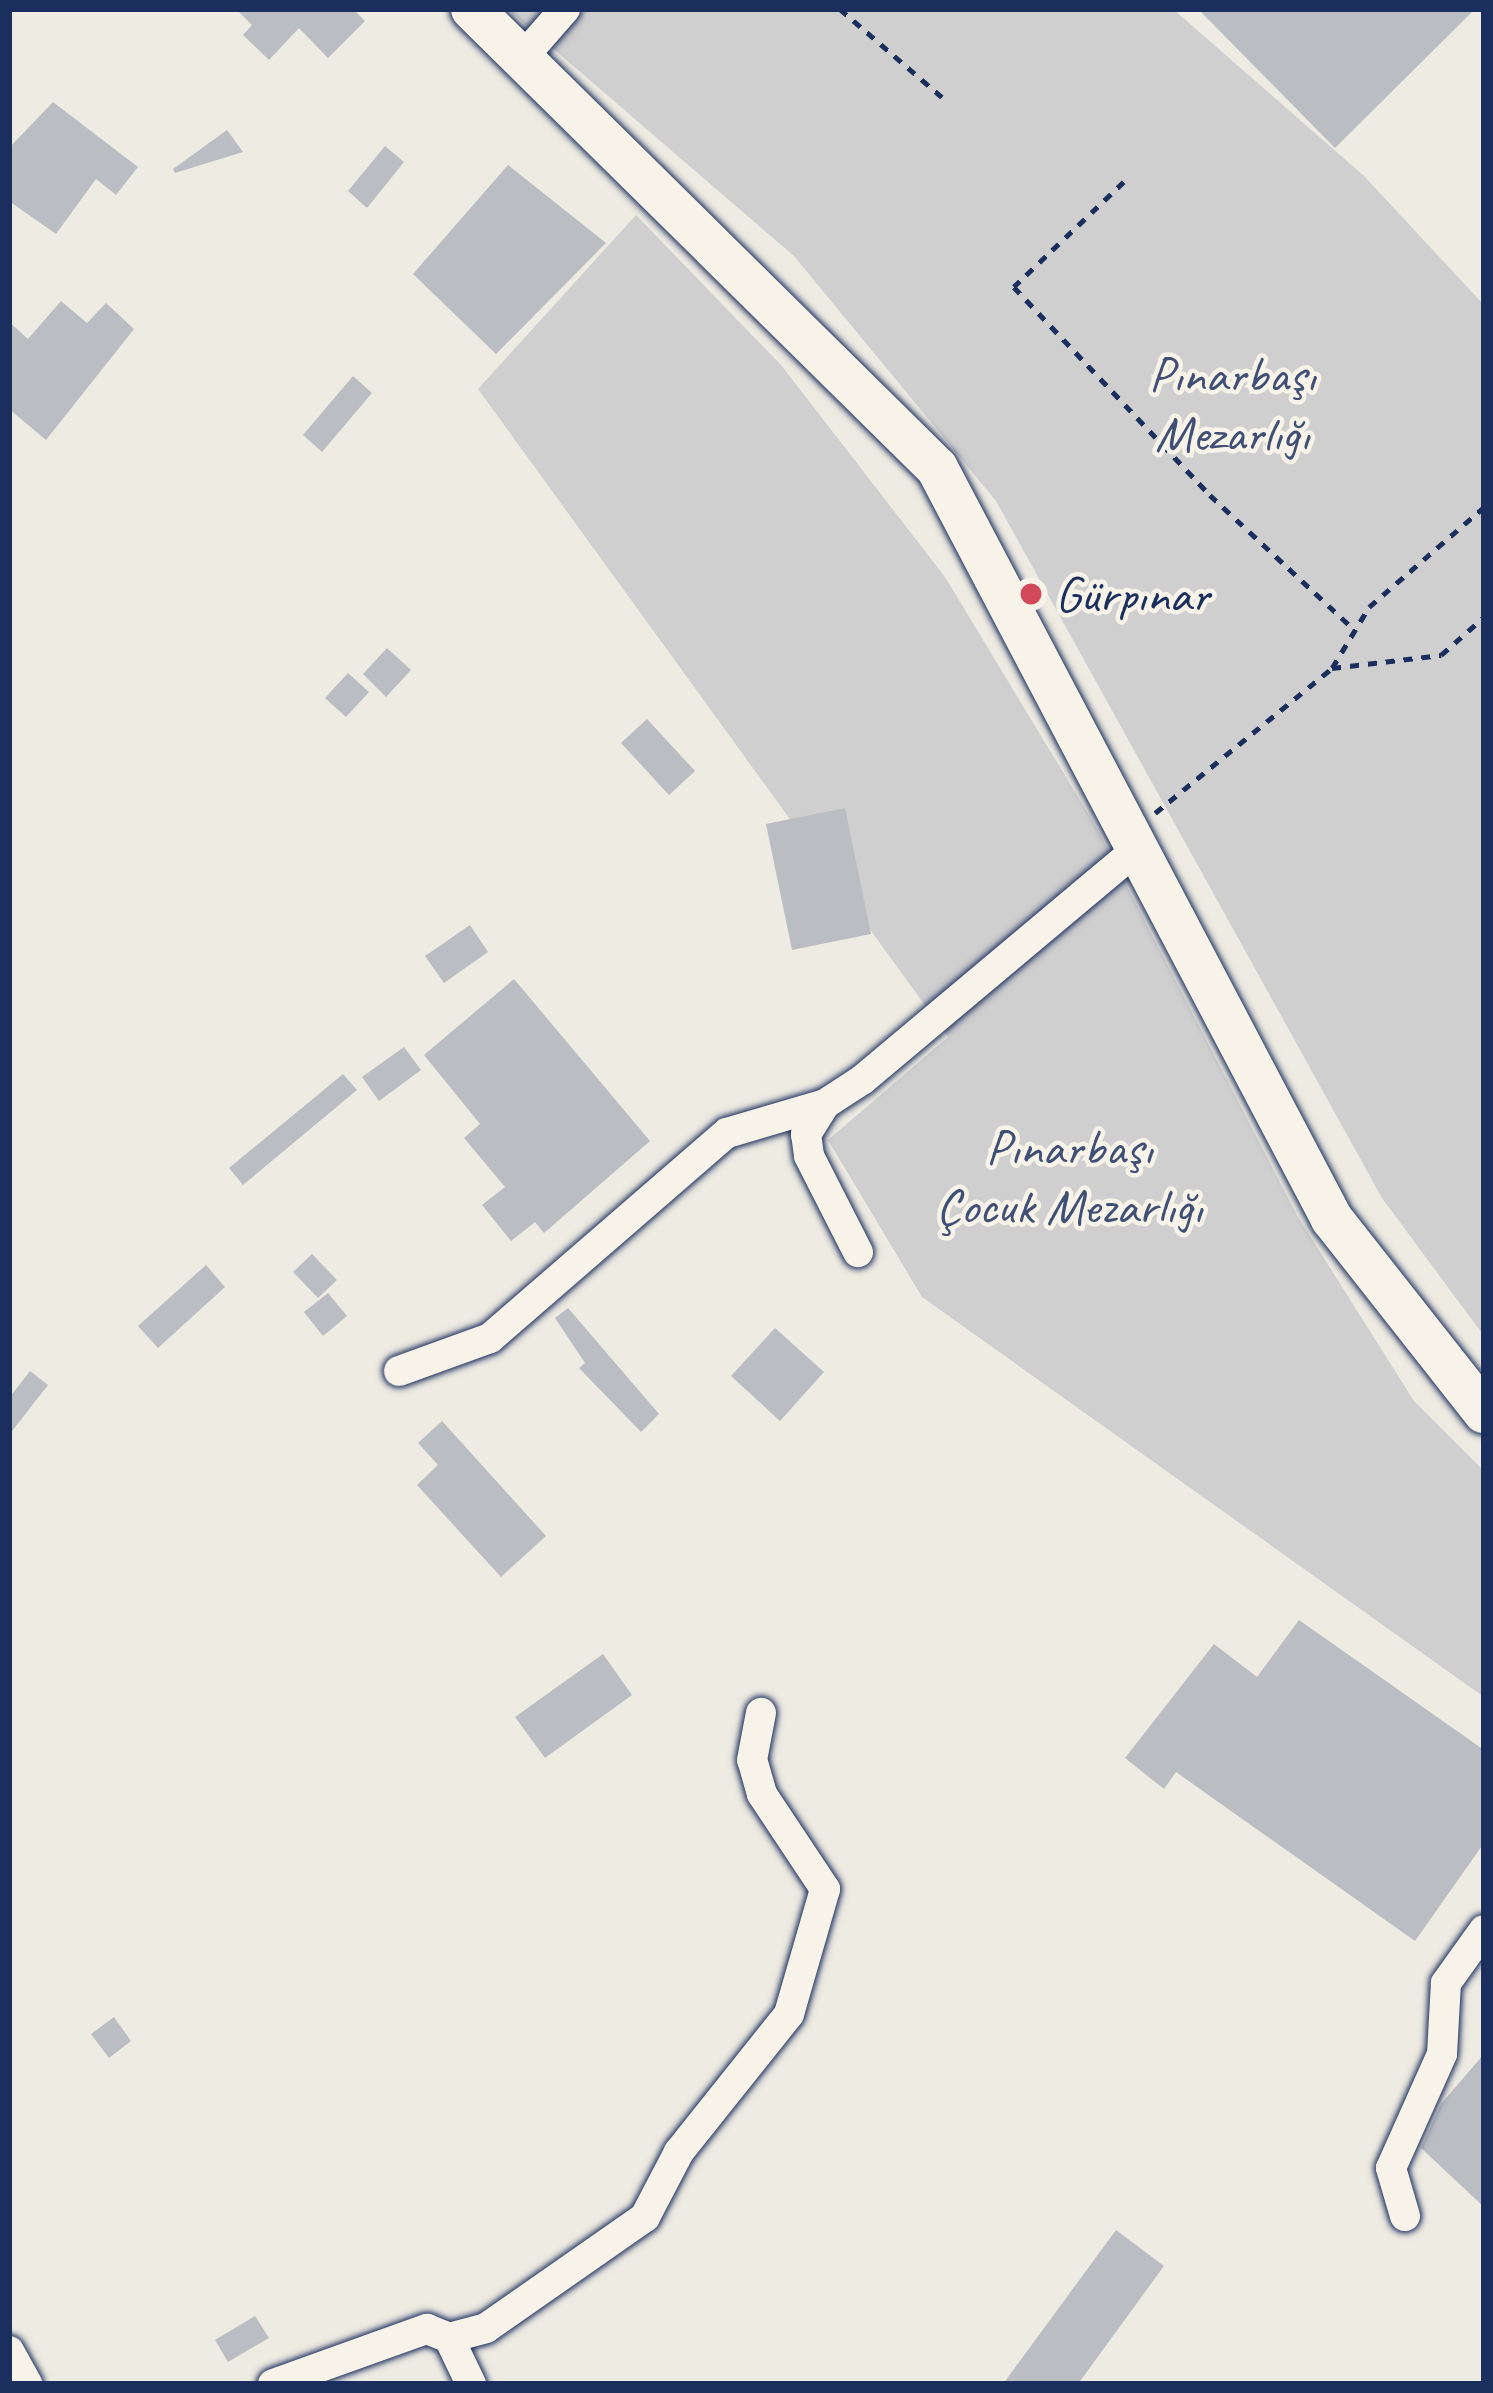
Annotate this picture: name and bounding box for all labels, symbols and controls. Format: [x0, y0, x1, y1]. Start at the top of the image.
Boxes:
park label: Pınarbaşı Mezarlığı [1149, 344, 1315, 464]
place label: Gürpınar [1055, 563, 1209, 625]
marker: Gürpınar [1018, 581, 1044, 607]
park label: Pınarbaşı Çocuk Mezarlığı [937, 1117, 1201, 1237]

